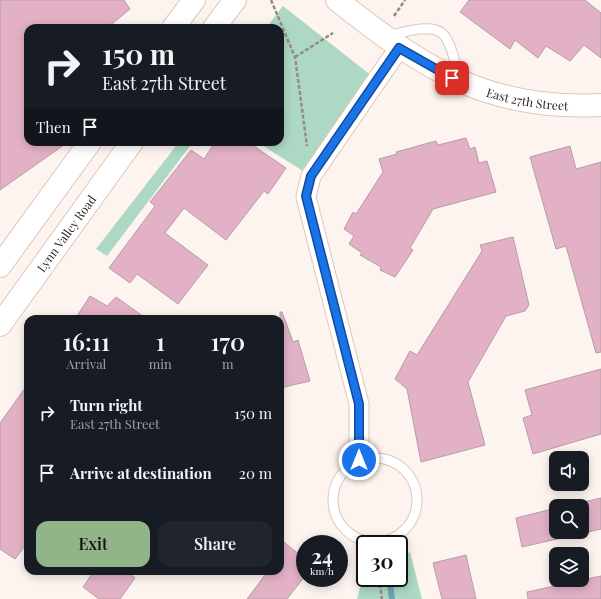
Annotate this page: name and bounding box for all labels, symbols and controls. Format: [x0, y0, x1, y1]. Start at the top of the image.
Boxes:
text: 150 m [102, 35, 175, 72]
icon: right [36, 40, 88, 92]
pin [435, 61, 469, 95]
icon: arrive [441, 67, 463, 89]
text: East 27th Street [102, 71, 226, 95]
street label: East 27th Street [485, 84, 569, 113]
icon: arrive [79, 116, 101, 138]
text: Then [36, 117, 71, 137]
street label: Lynn Valley Road [33, 192, 99, 275]
text: 16:11 [63, 325, 110, 357]
text: 1 [156, 325, 165, 357]
text: 170 [210, 325, 245, 357]
text: Arrival [66, 355, 106, 372]
text: min [149, 355, 172, 372]
text: m [222, 355, 234, 372]
text: Turn right [70, 395, 143, 415]
icon: right [36, 402, 58, 424]
text: 150 m [234, 403, 272, 423]
text: East 27th Street [70, 415, 160, 432]
position arrow [338, 439, 380, 481]
map controls [549, 451, 589, 587]
button: sound [549, 451, 589, 491]
icon: arrive [36, 462, 58, 484]
text: Arrive at destination [70, 463, 212, 483]
text: 20 m [239, 463, 272, 483]
button: search [549, 499, 589, 539]
button: Exit [36, 521, 150, 567]
button: Share [158, 521, 272, 567]
speed limit sign: 30 [356, 535, 408, 587]
text: 24 [311, 542, 333, 569]
button: layers [549, 547, 589, 587]
text: km/h [310, 564, 334, 578]

